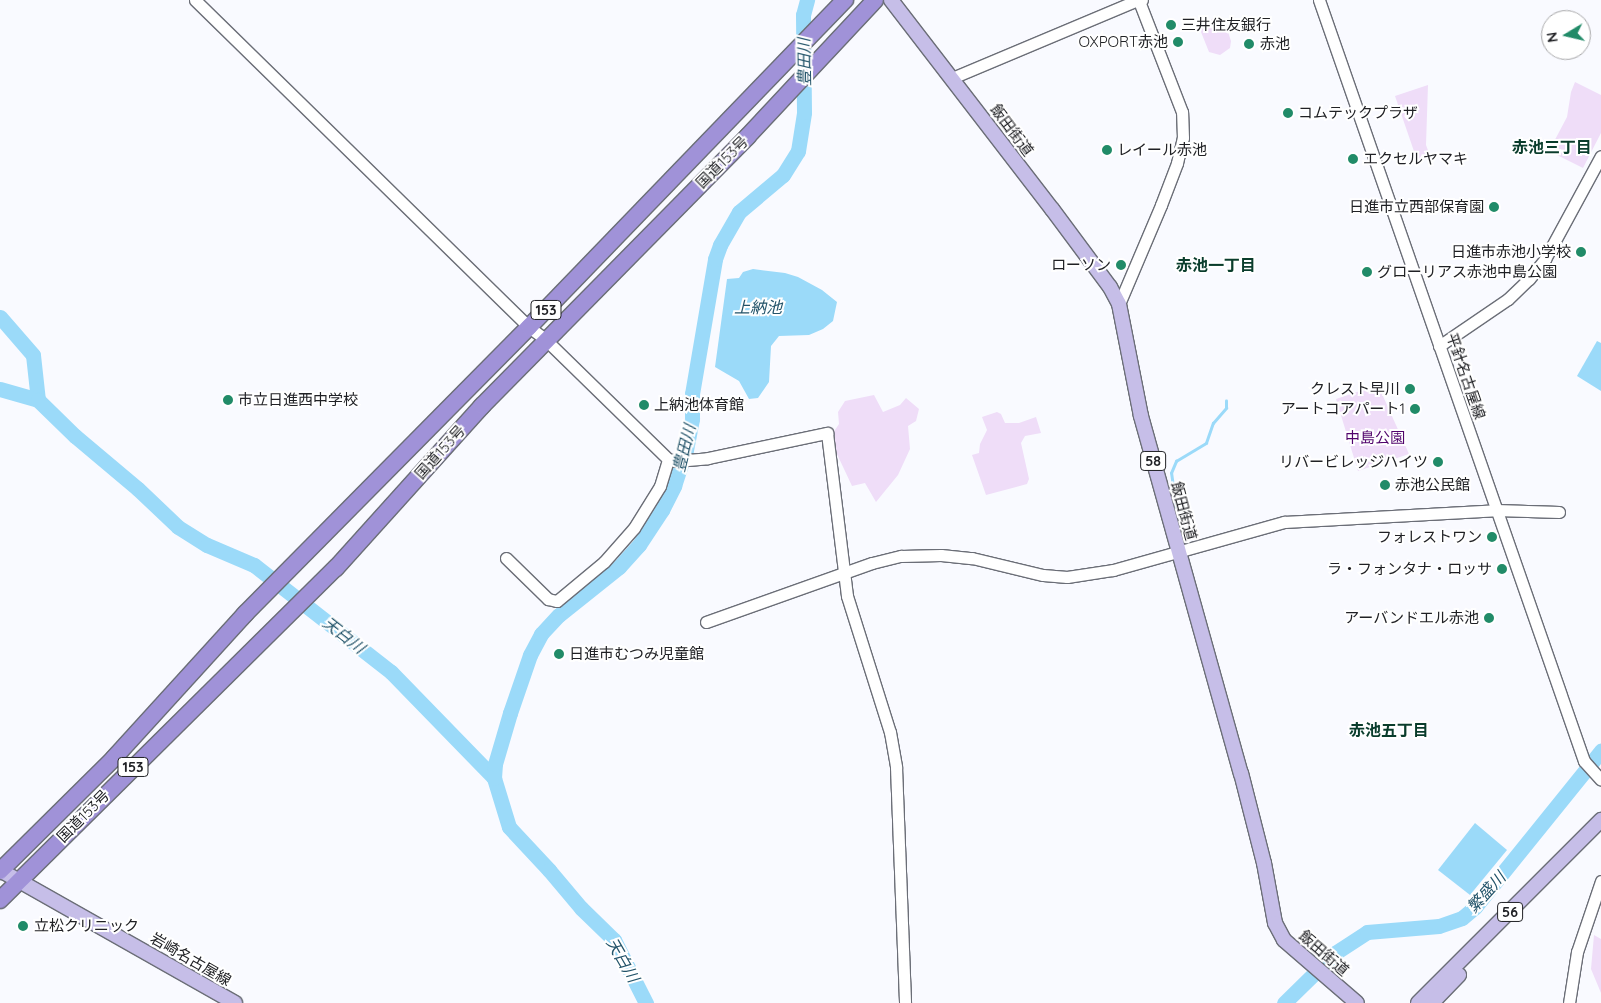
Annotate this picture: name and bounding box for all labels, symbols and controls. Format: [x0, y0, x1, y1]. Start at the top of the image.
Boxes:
north arrow [1541, 10, 1591, 60]
place label: 三井住友銀行 [1181, 16, 1271, 34]
marker: 三井住友銀行 [1165, 19, 1177, 31]
text: N [1542, 31, 1562, 44]
place label: OXPORT赤池 [1079, 33, 1168, 51]
place label: 赤池 [1260, 35, 1290, 53]
marker: OXPORT赤池 [1172, 36, 1184, 48]
marker: 赤池 [1242, 37, 1256, 51]
water label: 豊田川 [794, 38, 814, 86]
street label: 飯田街道 [987, 101, 1037, 159]
place label: コムテックプラザ [1298, 104, 1418, 122]
marker: コムテックプラザ [1282, 107, 1294, 119]
street label: 国道153号 [692, 132, 752, 192]
district label: 赤池三丁目 [1512, 137, 1592, 157]
place label: レイール赤池 [1117, 141, 1207, 159]
marker: レイール赤池 [1101, 144, 1113, 156]
place label: エクセルヤマキ [1363, 150, 1468, 168]
marker: エクセルヤマキ [1347, 153, 1359, 165]
place label: 日進市立西部保育園 [1349, 198, 1484, 216]
marker: 日進市立西部保育園 [1488, 201, 1500, 213]
place label: 日進市赤池小学校 [1451, 243, 1571, 261]
marker: 日進市赤池小学校 [1575, 246, 1587, 258]
district label: 赤池一丁目 [1176, 255, 1256, 275]
place label: ローソン [1051, 256, 1111, 274]
marker: ローソン [1115, 259, 1127, 271]
place label: グローリアス赤池中島公園 [1377, 263, 1557, 281]
marker: グローリアス赤池中島公園 [1361, 266, 1373, 278]
water label: 上納池 [734, 297, 782, 317]
road number: 153 [530, 298, 562, 322]
street label: 平針名古屋線 [1443, 331, 1489, 421]
place label: クレスト早川 [1310, 380, 1400, 398]
marker: クレスト早川 [1404, 383, 1416, 395]
place label: 市立日進西中学校 [238, 391, 358, 409]
marker: 市立日進西中学校 [222, 394, 234, 406]
place label: 上納池体育館 [654, 396, 744, 414]
marker: 上納池体育館 [638, 399, 650, 411]
place label: アートコアパート1 [1280, 400, 1405, 418]
marker: アートコアパート1 [1409, 403, 1421, 415]
street label: 国道153号 [411, 421, 469, 483]
water label: 豊田川 [669, 422, 699, 474]
park label: 中島公園 [1345, 429, 1405, 447]
road number: 58 [1139, 450, 1167, 472]
place label: リバービレッジハイツ [1278, 453, 1428, 471]
marker: リバービレッジハイツ [1432, 456, 1444, 468]
place label: 赤池公民館 [1395, 476, 1470, 494]
marker: 赤池公民館 [1379, 479, 1391, 491]
street label: 飯田街道 [1168, 480, 1200, 542]
place label: フォレストワン [1377, 528, 1482, 546]
marker: フォレストワン [1486, 531, 1498, 543]
place label: ラ・フォンタナ・ロッサ [1327, 560, 1492, 578]
marker: ラ・フォンタナ・ロッサ [1496, 563, 1508, 575]
place label: アーバンドエル赤池 [1345, 609, 1479, 627]
marker: アーバンドエル赤池 [1483, 612, 1495, 624]
water label: 天白川 [319, 613, 369, 657]
place label: 日進市むつみ児童館 [569, 645, 704, 663]
marker: 日進市むつみ児童館 [553, 648, 565, 660]
district label: 赤池五丁目 [1349, 720, 1429, 740]
road number: 153 [117, 756, 149, 779]
street label: 国道153号 [53, 786, 113, 846]
water label: 繁盛川 [1463, 868, 1509, 916]
road number: 56 [1496, 900, 1524, 924]
place label: 立松クリニック [34, 917, 139, 935]
marker: 立松クリニック [16, 919, 30, 933]
street label: 飯田街道 [1295, 927, 1353, 979]
street label: 岩崎名古屋線 [148, 929, 234, 989]
water label: 天白川 [603, 934, 643, 986]

